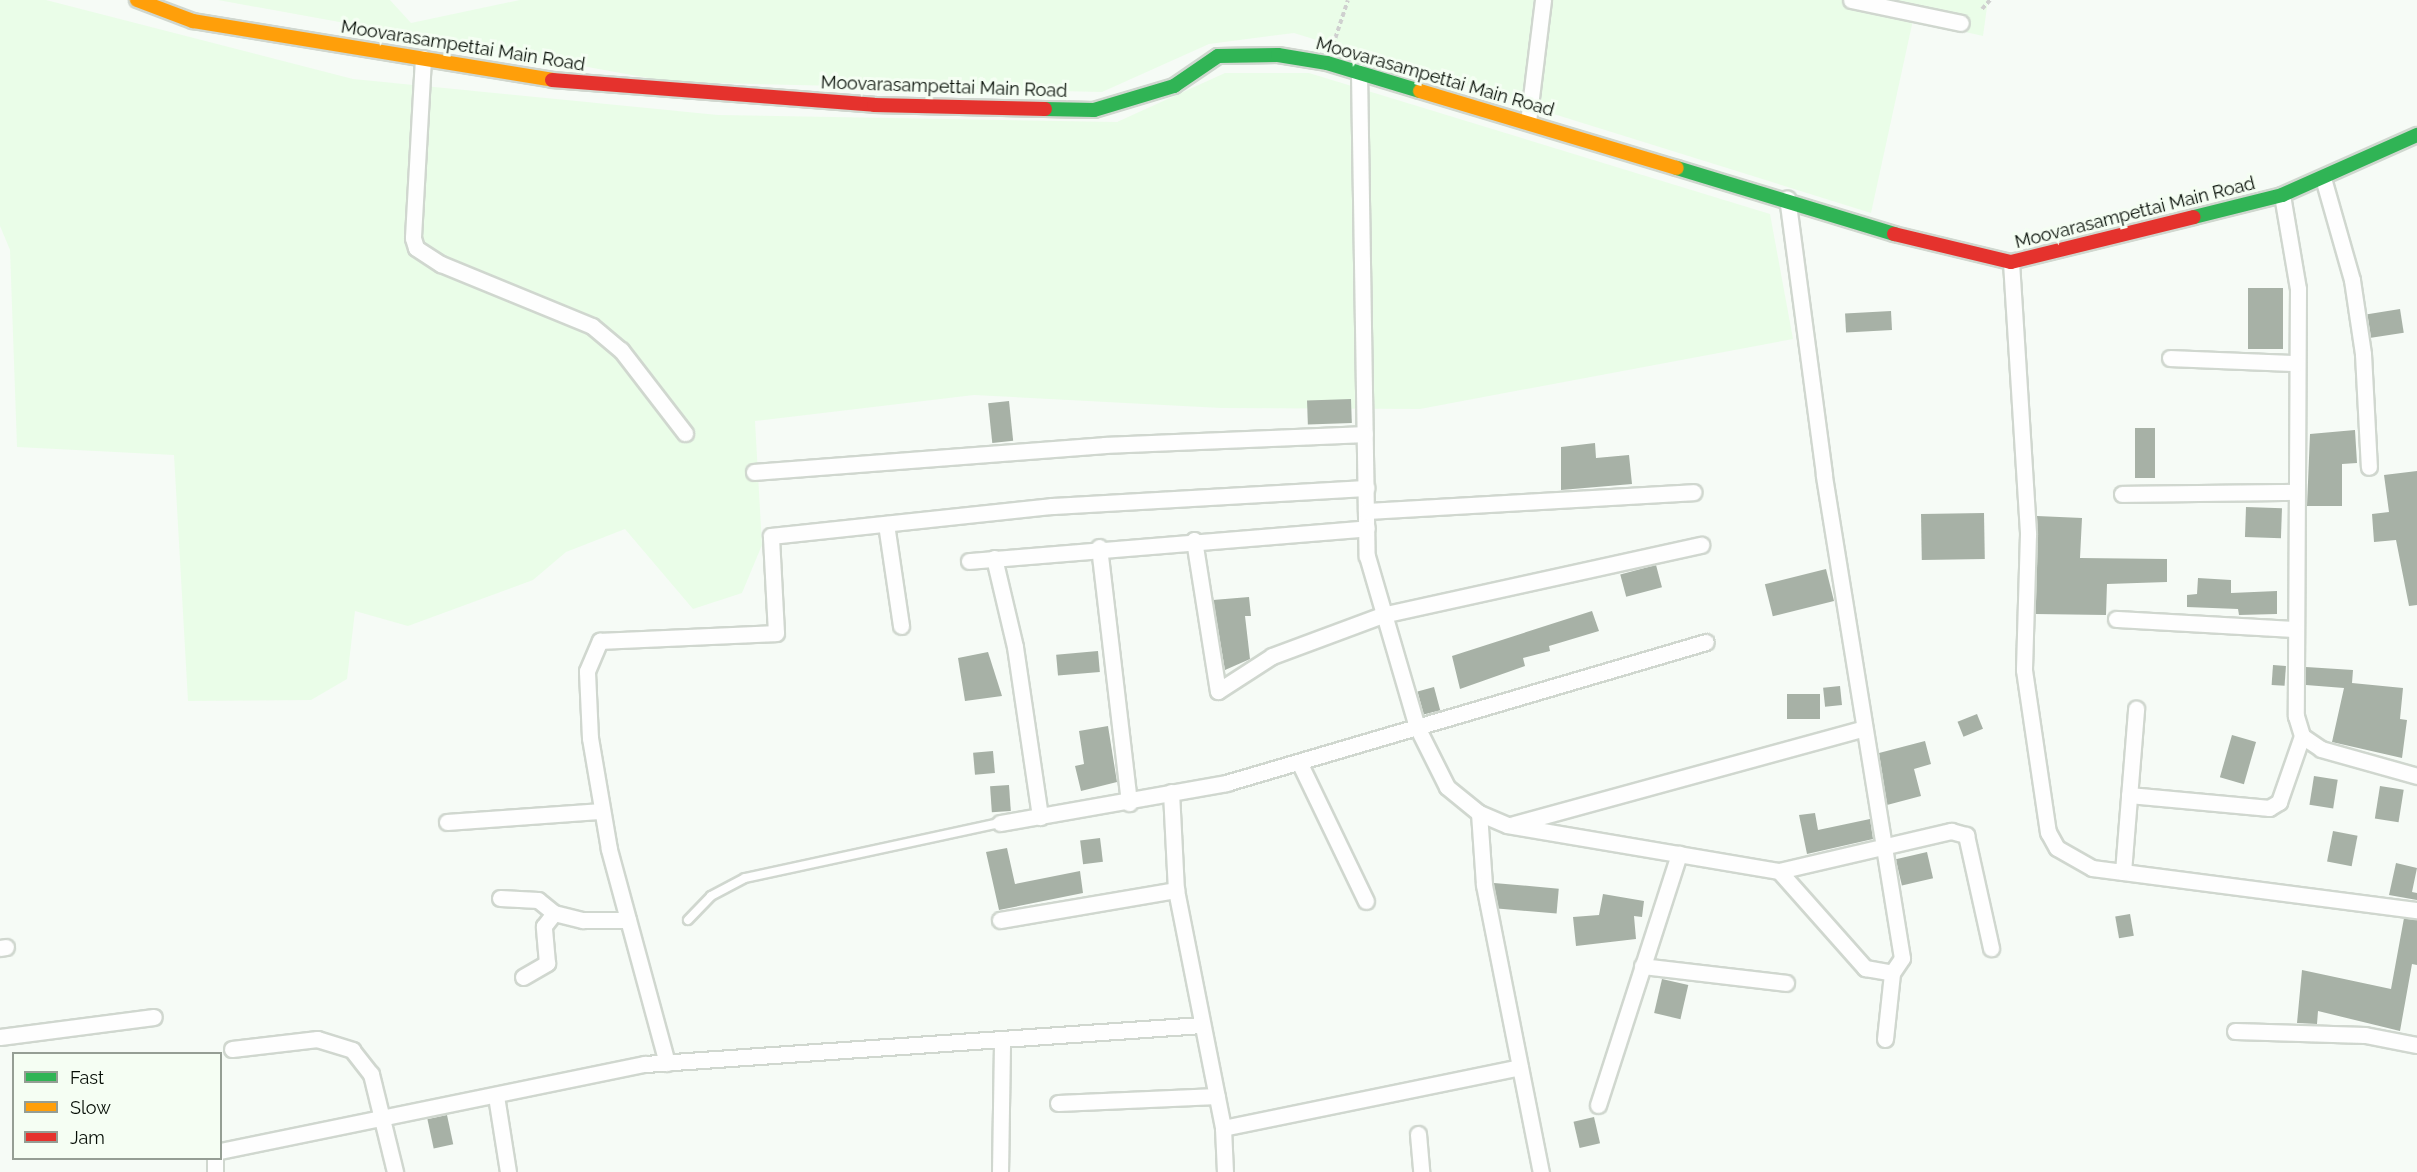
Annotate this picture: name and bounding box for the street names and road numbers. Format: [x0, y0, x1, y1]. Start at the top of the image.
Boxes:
street label: Moovarasampettai Main Road [339, 16, 587, 76]
street label: Moovarasampettai Main Road [1313, 33, 1557, 121]
street label: Moovarasampettai Main Road [820, 72, 1068, 102]
street label: Moovarasampettai Main Road [2013, 173, 2257, 253]

